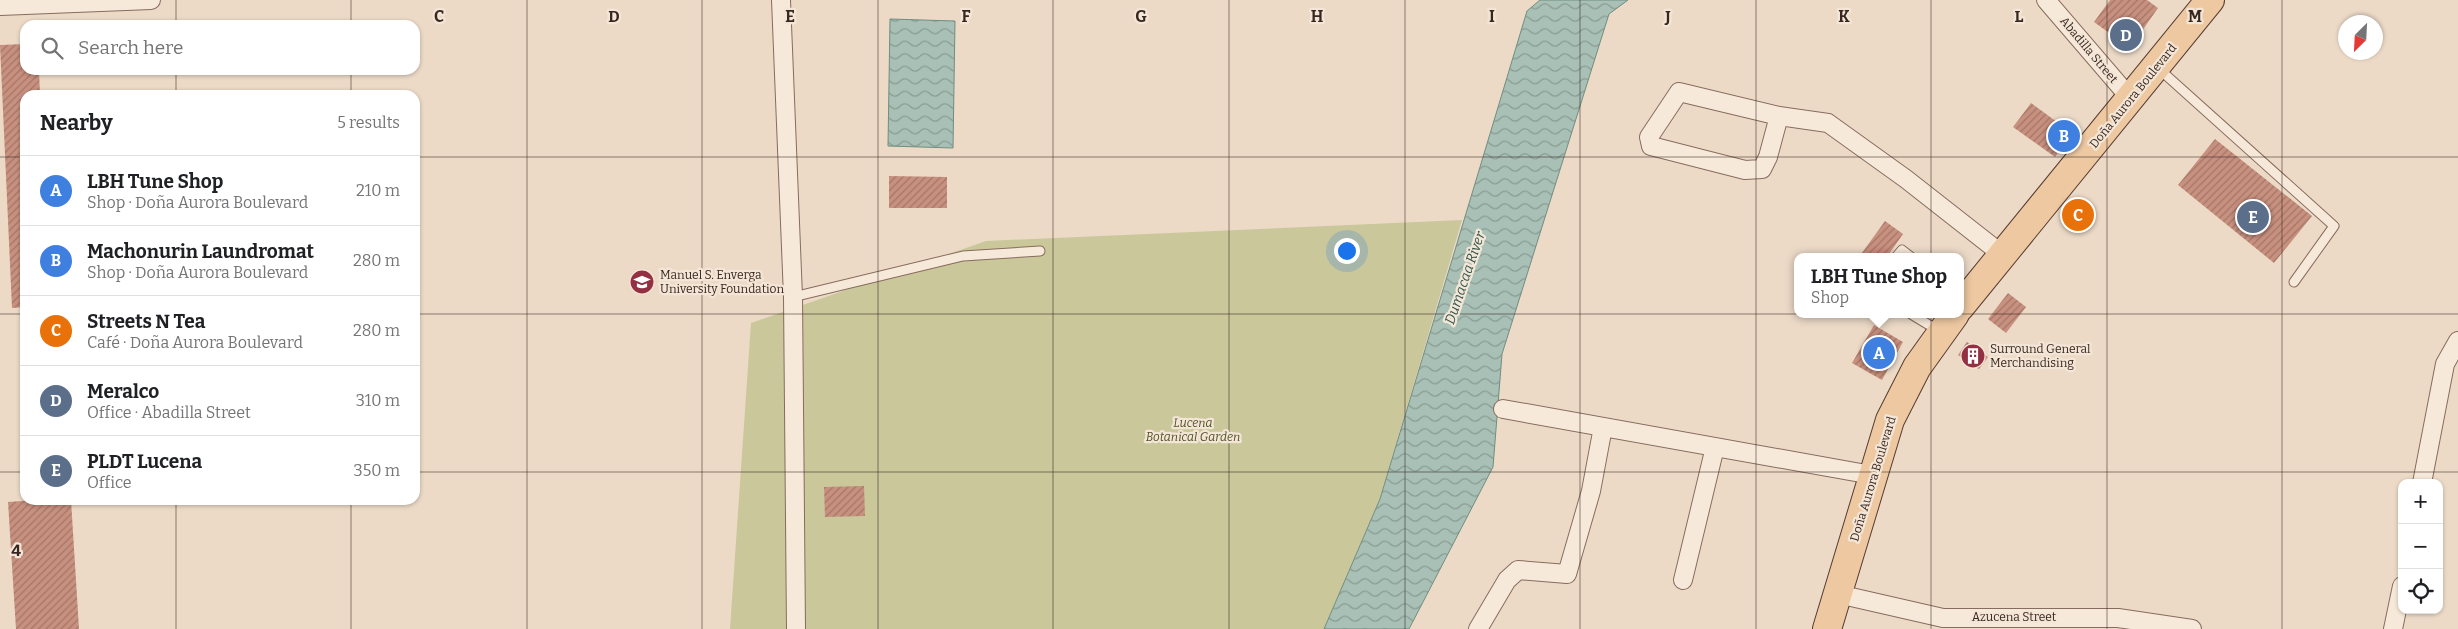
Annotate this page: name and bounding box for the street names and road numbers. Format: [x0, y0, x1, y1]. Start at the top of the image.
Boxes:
street label: Abadilla Street [2057, 14, 2121, 86]
street label: Doña Aurora Boulevard [2087, 41, 2179, 151]
street label: Doña Aurora Boulevard [1847, 415, 1899, 543]
street label: Azucena Street [1972, 610, 2057, 624]

